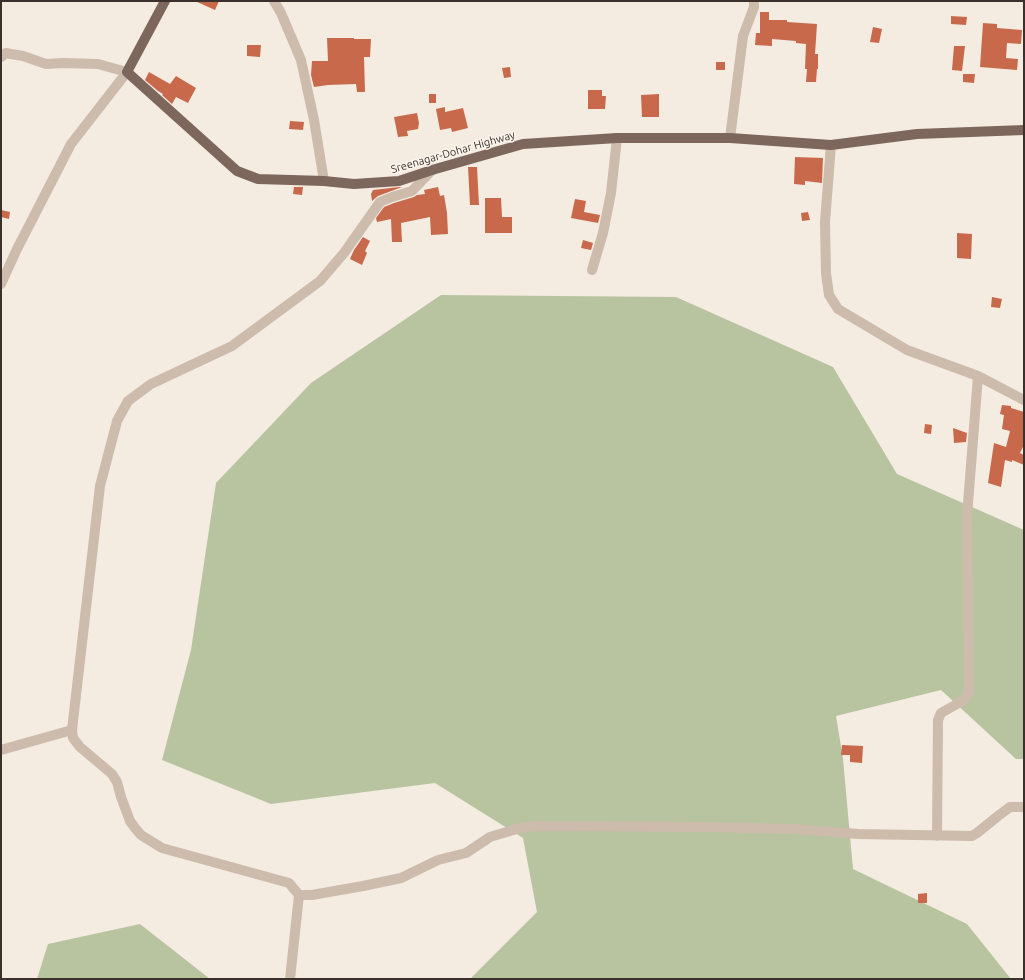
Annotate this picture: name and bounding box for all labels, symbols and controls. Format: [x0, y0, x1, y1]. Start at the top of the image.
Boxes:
street label: Sreenagar-Dohar Highway [389, 128, 517, 176]

